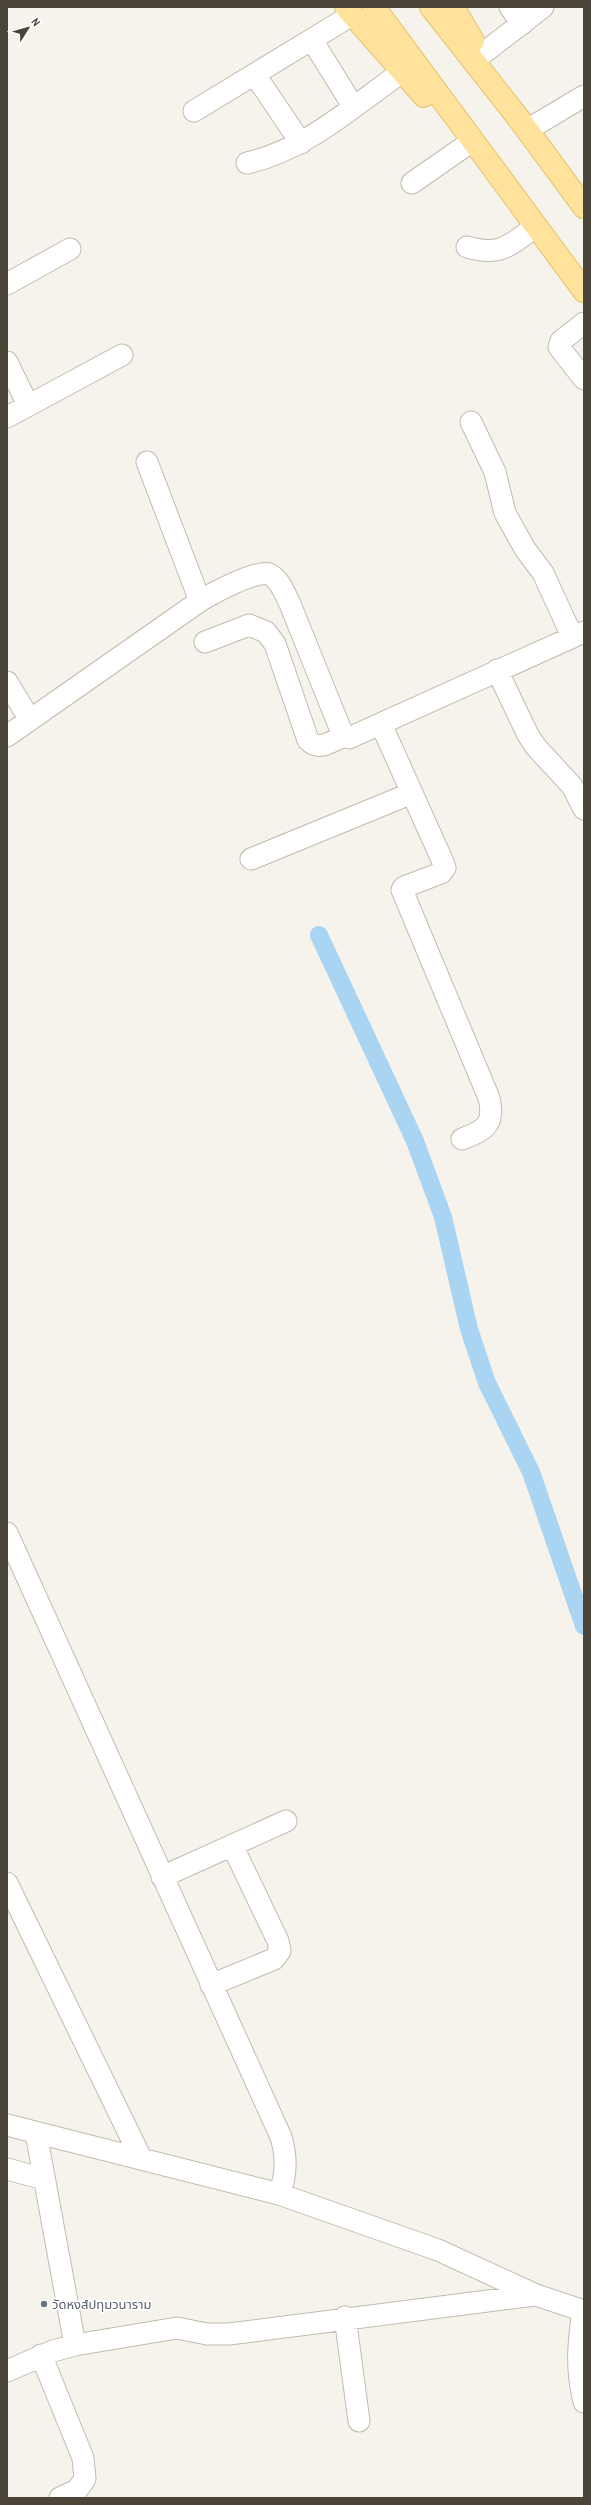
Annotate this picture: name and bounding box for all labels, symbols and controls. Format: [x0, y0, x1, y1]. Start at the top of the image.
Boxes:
north arrow [8, 8, 48, 48]
text: N [28, 15, 44, 29]
place label: วัดหงส์ปทุมวนาราม [52, 2296, 151, 2313]
marker: วัดหงส์ปทุมวนาราม [39, 2299, 49, 2309]

